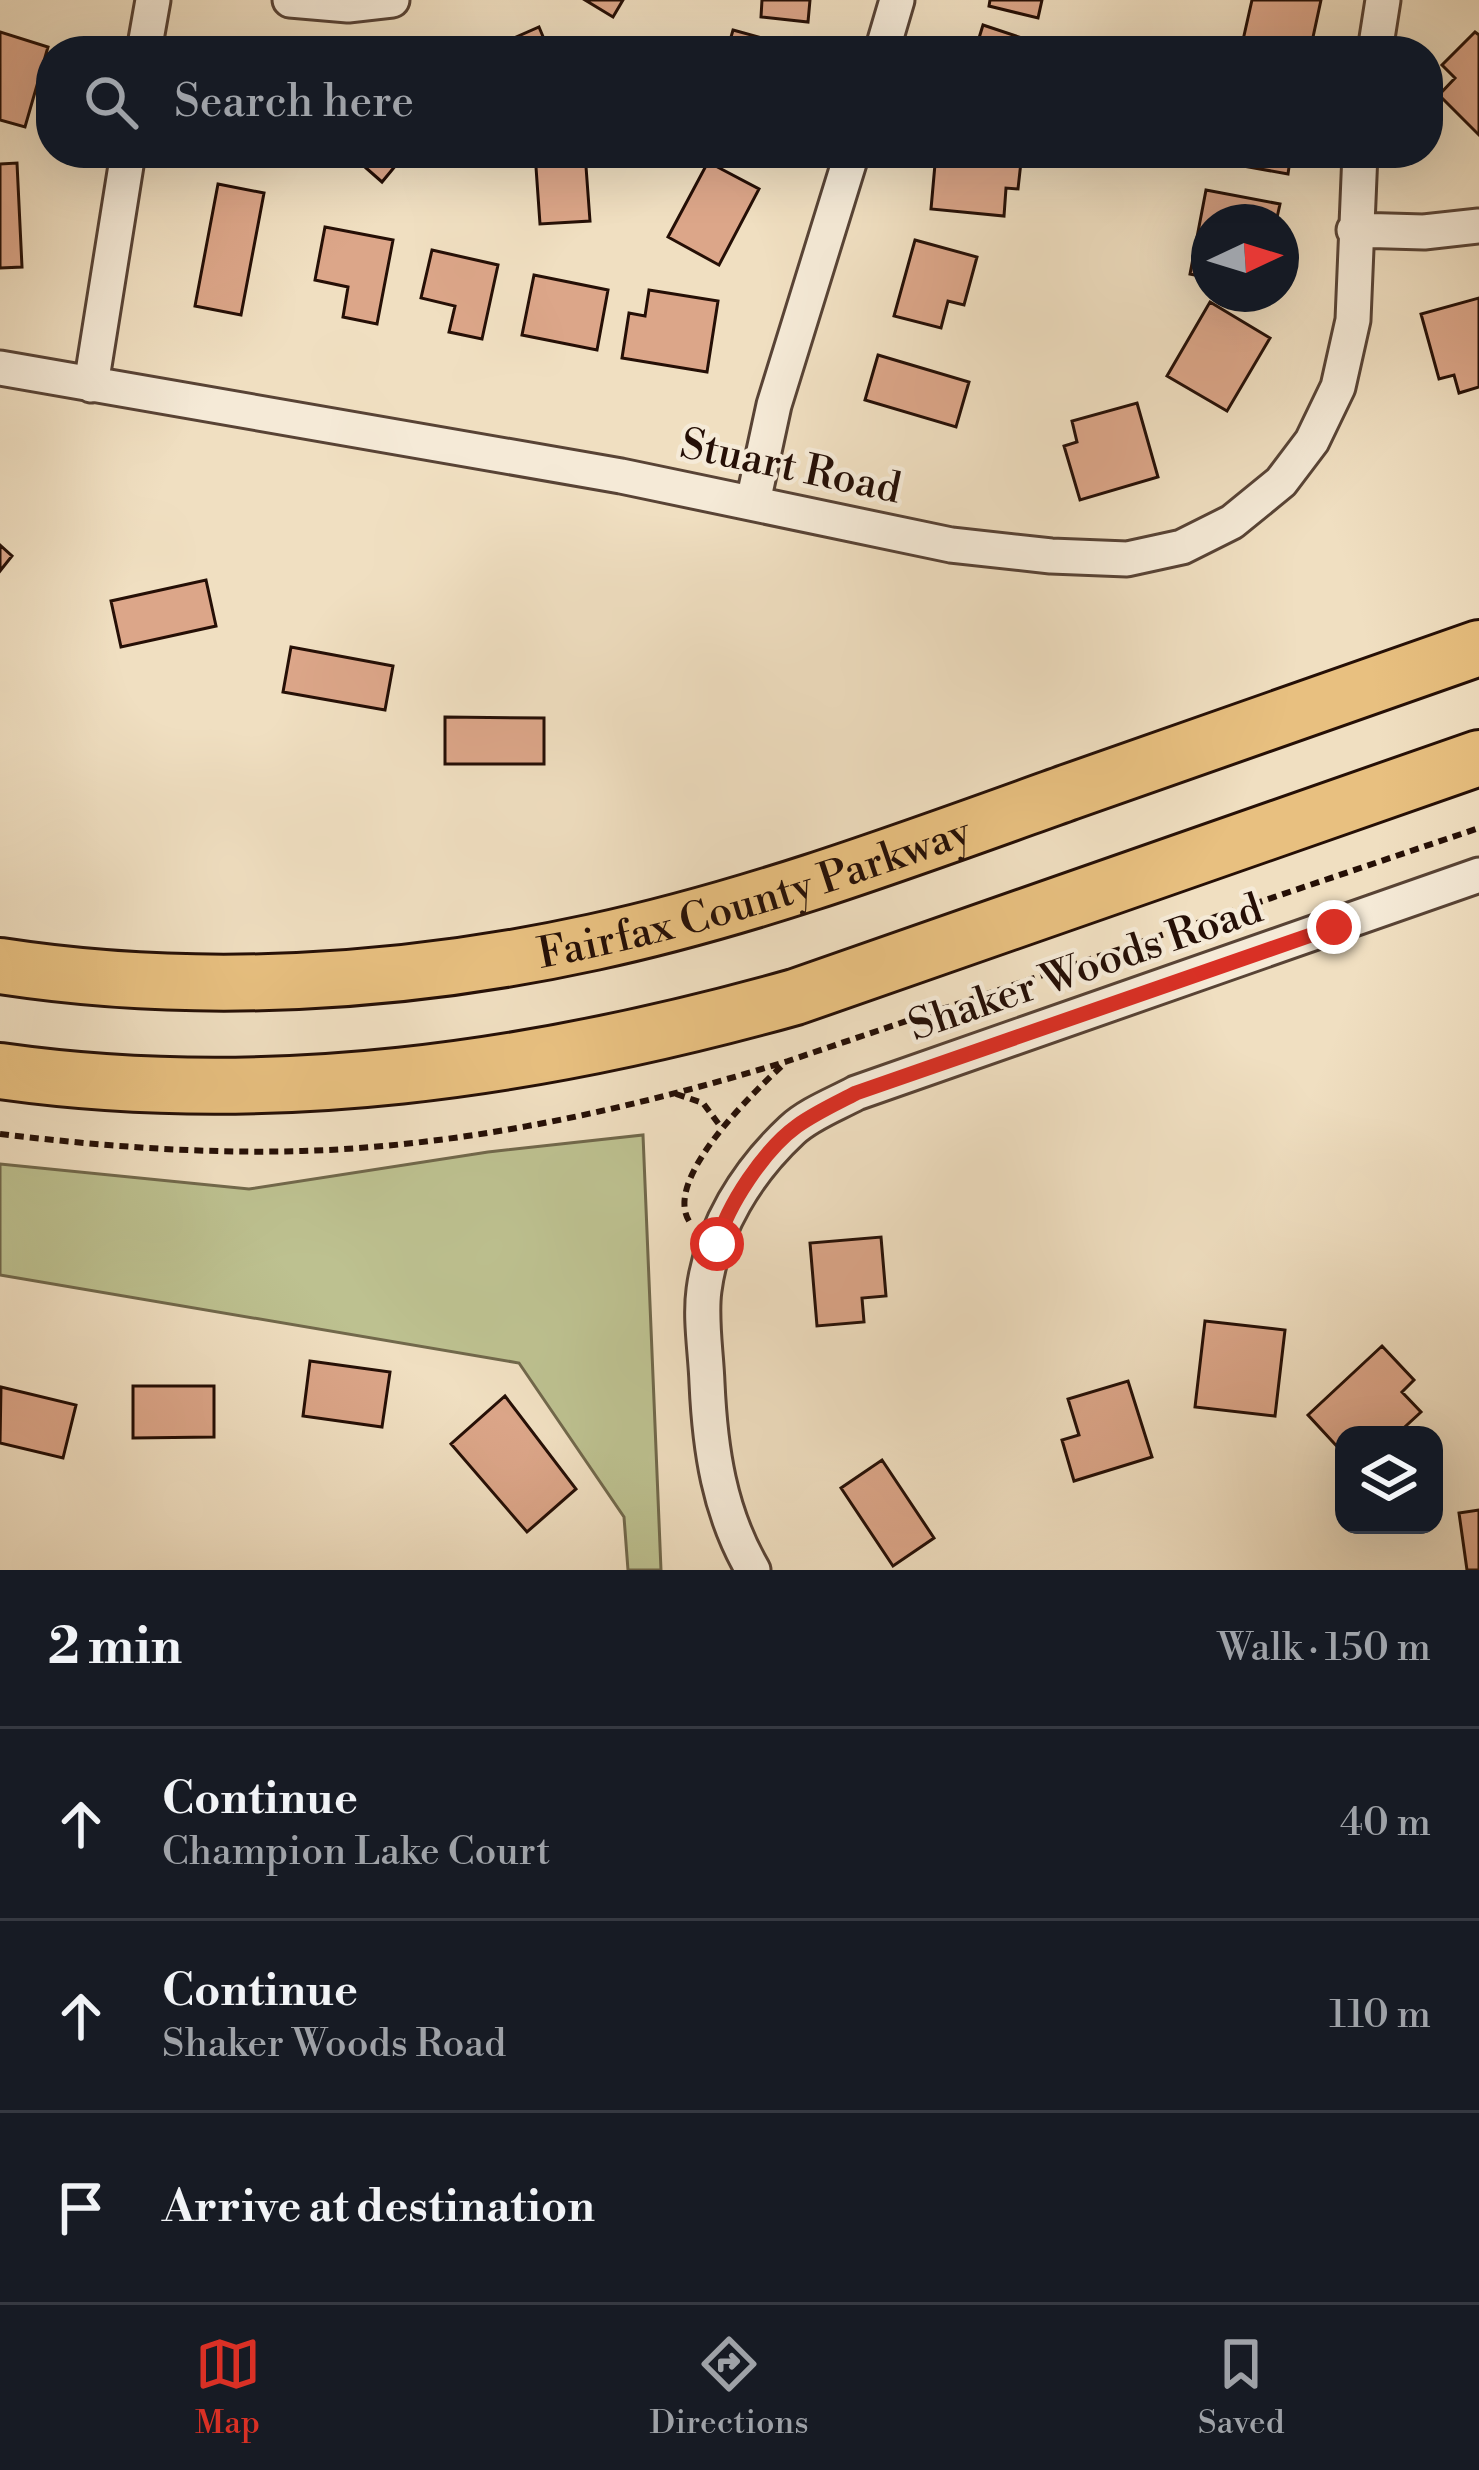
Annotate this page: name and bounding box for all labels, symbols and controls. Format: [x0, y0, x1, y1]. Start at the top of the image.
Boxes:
search box [36, 36, 1443, 168]
icon: search [78, 69, 144, 135]
text: Search here [174, 74, 414, 131]
north arrow [1191, 204, 1299, 312]
street label: Stuart Road [675, 418, 906, 517]
street label: Fairfax County Parkway [533, 805, 979, 982]
street label: Shaker Woods Road [902, 883, 1270, 1054]
route end [1307, 900, 1361, 954]
route start [690, 1217, 744, 1271]
map controls [1335, 1426, 1443, 1534]
button: layers [1335, 1426, 1443, 1534]
text: 2 min [48, 1616, 182, 1680]
text: Walk · 150 m [1218, 1624, 1431, 1673]
text: Continue [162, 1771, 358, 1828]
icon: ahead [48, 1791, 114, 1857]
text: 40 m [1340, 1799, 1431, 1848]
text: Champion Lake Court [162, 1828, 550, 1877]
text: Continue [162, 1963, 358, 2020]
icon: ahead [48, 1983, 114, 2049]
text: 110 m [1329, 1991, 1431, 2040]
text: Shaker Woods Road [162, 2020, 506, 2069]
icon: arrive [48, 2175, 114, 2241]
text: Arrive at destination [162, 2179, 595, 2236]
tab: Map [195, 2331, 261, 2444]
tab: Directions [650, 2331, 809, 2444]
tab: Saved [1198, 2331, 1284, 2444]

